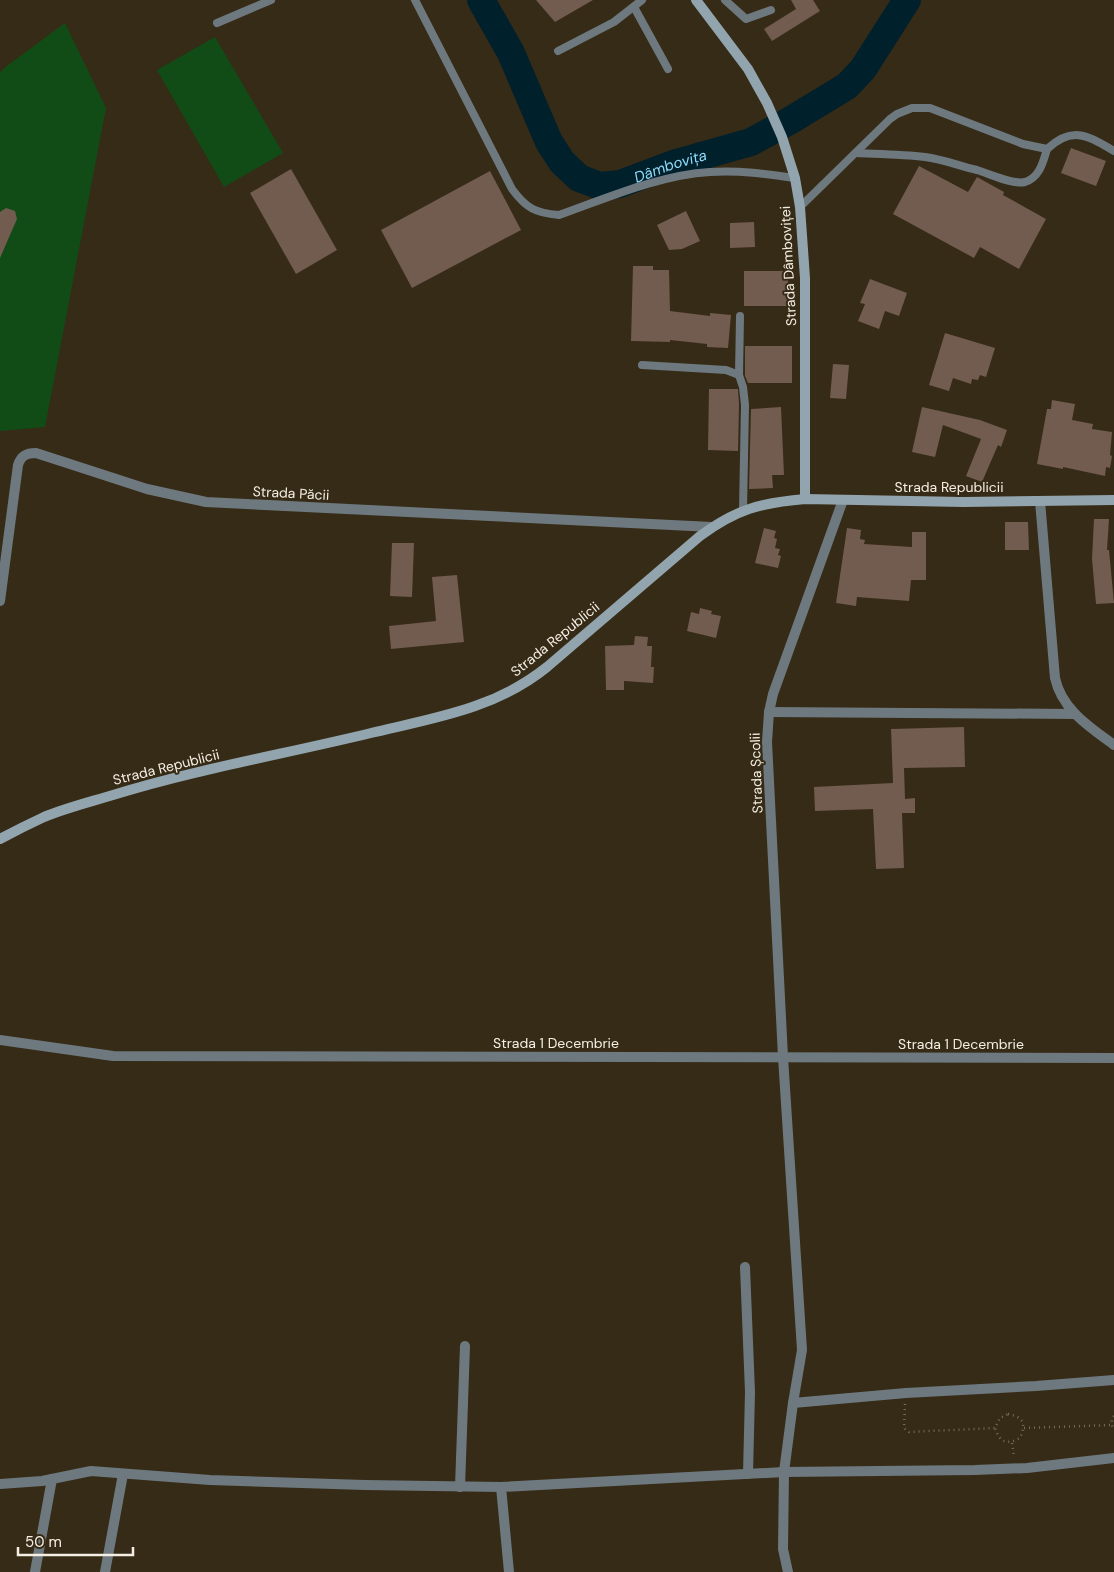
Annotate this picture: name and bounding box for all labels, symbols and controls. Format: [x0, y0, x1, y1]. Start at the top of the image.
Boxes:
water label: Dâmbovița [631, 145, 709, 188]
street label: Strada Dâmboviței [776, 205, 800, 327]
street label: Strada Republicii [894, 478, 1004, 496]
street label: Strada Păcii [252, 482, 330, 504]
street label: Strada Republicii [507, 598, 603, 680]
street label: Strada Școlii [746, 732, 766, 814]
street label: Strada Republicii [111, 745, 221, 789]
street label: Strada 1 Decembrie [493, 1034, 619, 1052]
street label: Strada 1 Decembrie [898, 1035, 1024, 1053]
scale bar [18, 1524, 132, 1556]
text: 50 m [25, 1532, 62, 1552]

